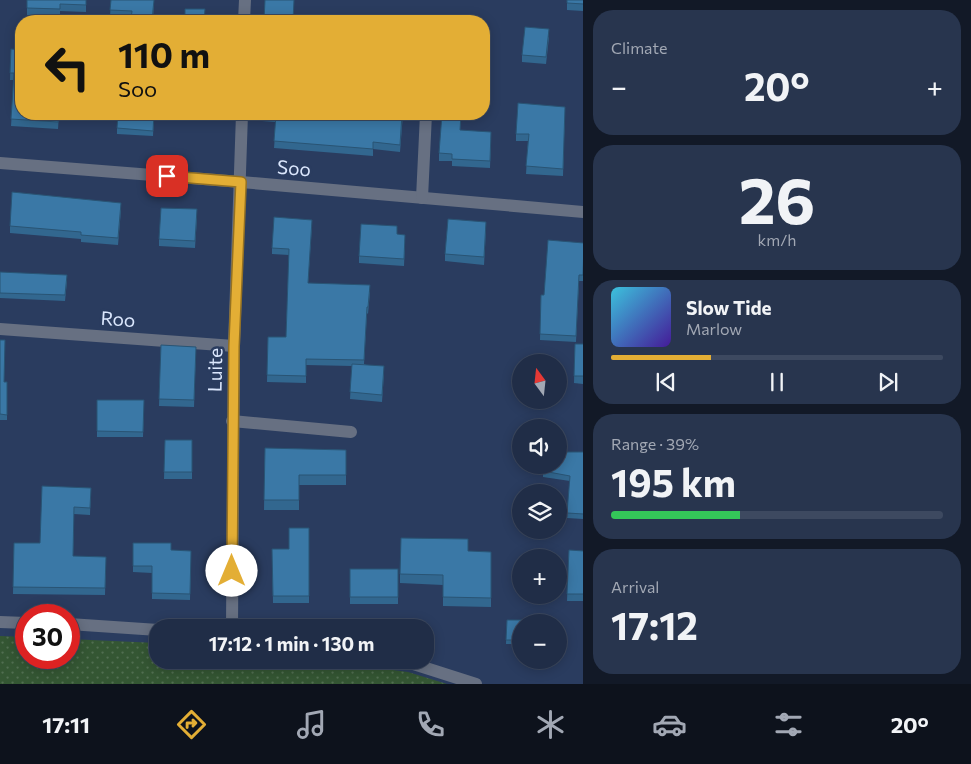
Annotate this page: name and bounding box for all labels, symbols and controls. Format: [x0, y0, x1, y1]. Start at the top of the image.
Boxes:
text: 110 m [118, 32, 210, 75]
icon: left [35, 35, 100, 100]
text: Climate [611, 38, 667, 57]
text: 20° [744, 62, 810, 109]
text: − [611, 69, 627, 103]
text: + [927, 69, 943, 103]
text: Soo [118, 75, 157, 102]
pin [146, 155, 188, 197]
street label: Soo [276, 155, 312, 180]
text: 26 [739, 158, 815, 237]
icon: arrive [153, 162, 181, 190]
text: km/h [758, 230, 796, 249]
text: Slow Tide [686, 296, 772, 319]
street label: Roo [100, 306, 136, 331]
text: Marlow [686, 319, 742, 338]
street label: Luite [203, 348, 226, 392]
north arrow [512, 354, 568, 409]
map controls [512, 354, 567, 669]
icon: previous [652, 368, 680, 396]
icon: pause [763, 368, 791, 396]
icon: next [874, 368, 902, 396]
button: sound [512, 419, 567, 474]
text: Range · 39% [611, 434, 699, 453]
text: 195 km [611, 458, 736, 505]
button: layers [512, 484, 567, 539]
position arrow [205, 544, 257, 596]
button: + [512, 549, 567, 604]
text: Arrival [611, 577, 659, 596]
text: 17:12 [611, 601, 698, 648]
speed limit sign: 30 [15, 604, 80, 669]
button: − [512, 614, 567, 669]
text: 17:12 · 1 min · 130 m [209, 632, 374, 655]
icon: directions [174, 707, 209, 742]
icon: music [294, 707, 329, 742]
icon: phone [413, 707, 448, 742]
icon: climate [533, 707, 568, 742]
icon: car [652, 707, 687, 742]
icon: filters [771, 707, 806, 742]
text: 17:11 [42, 711, 90, 738]
text: 20° [891, 711, 929, 738]

